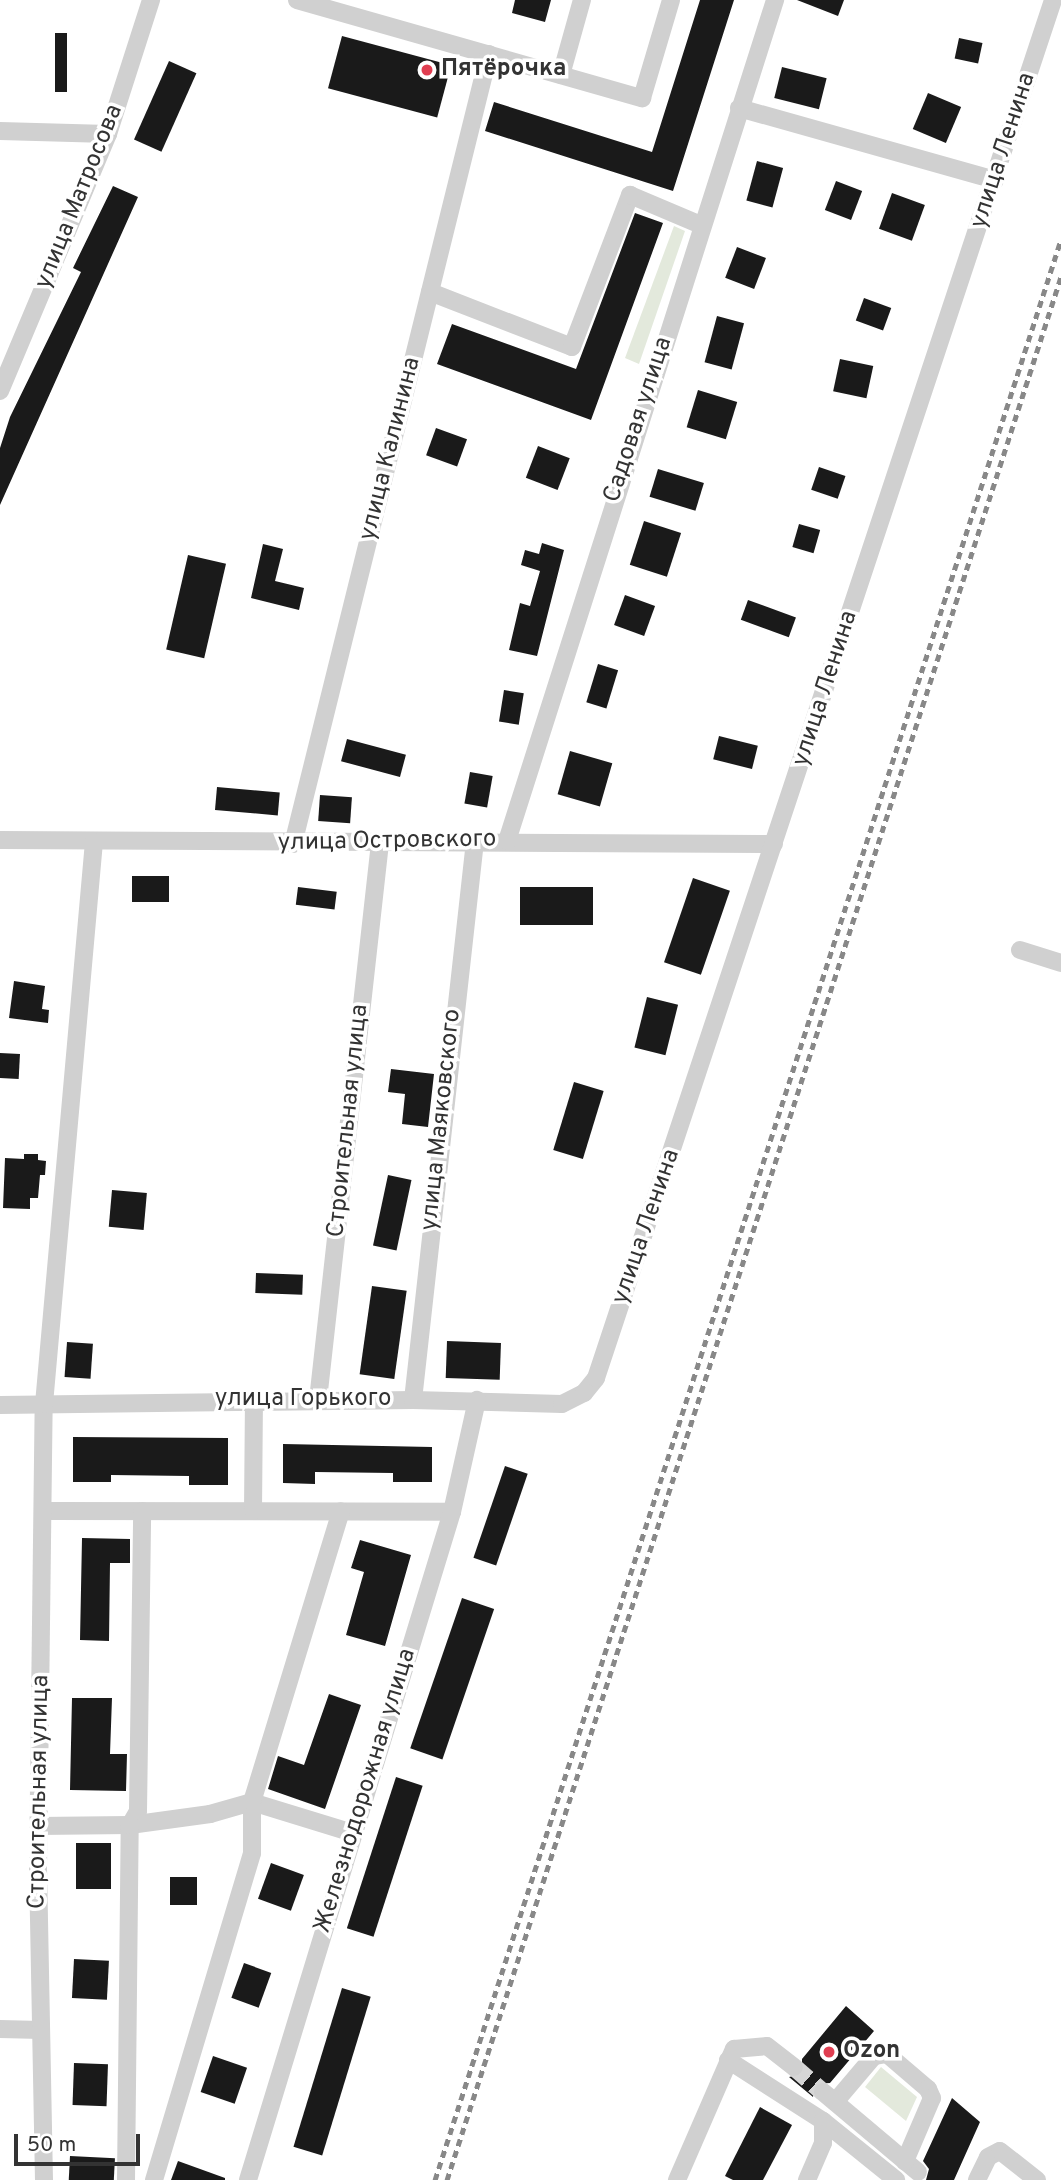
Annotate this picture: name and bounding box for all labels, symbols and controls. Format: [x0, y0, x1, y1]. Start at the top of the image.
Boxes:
place label: Пятёрочка [441, 56, 566, 84]
marker: Пятёрочка [419, 62, 435, 78]
street label: улица Ленина [965, 70, 1043, 232]
street label: улица Матросова [30, 101, 130, 293]
street label: Садовая улица [599, 334, 679, 506]
street label: улица Калинина [354, 354, 428, 544]
street label: улица Ленина [787, 608, 865, 770]
street label: улица Островского [277, 826, 497, 858]
street label: Строительная улица [322, 1003, 376, 1239]
street label: улица Маяковского [416, 1008, 468, 1232]
street label: улица Ленина [607, 1146, 687, 1308]
street label: улица Горького [215, 1386, 391, 1414]
street label: Железнодорожная улица [309, 1645, 423, 1937]
street label: Строительная улица [24, 1675, 56, 1909]
place label: Ozon [843, 2038, 900, 2066]
marker: Ozon [821, 2044, 837, 2060]
scale bar [18, 2120, 144, 2164]
text: 50 m [27, 2132, 76, 2159]

